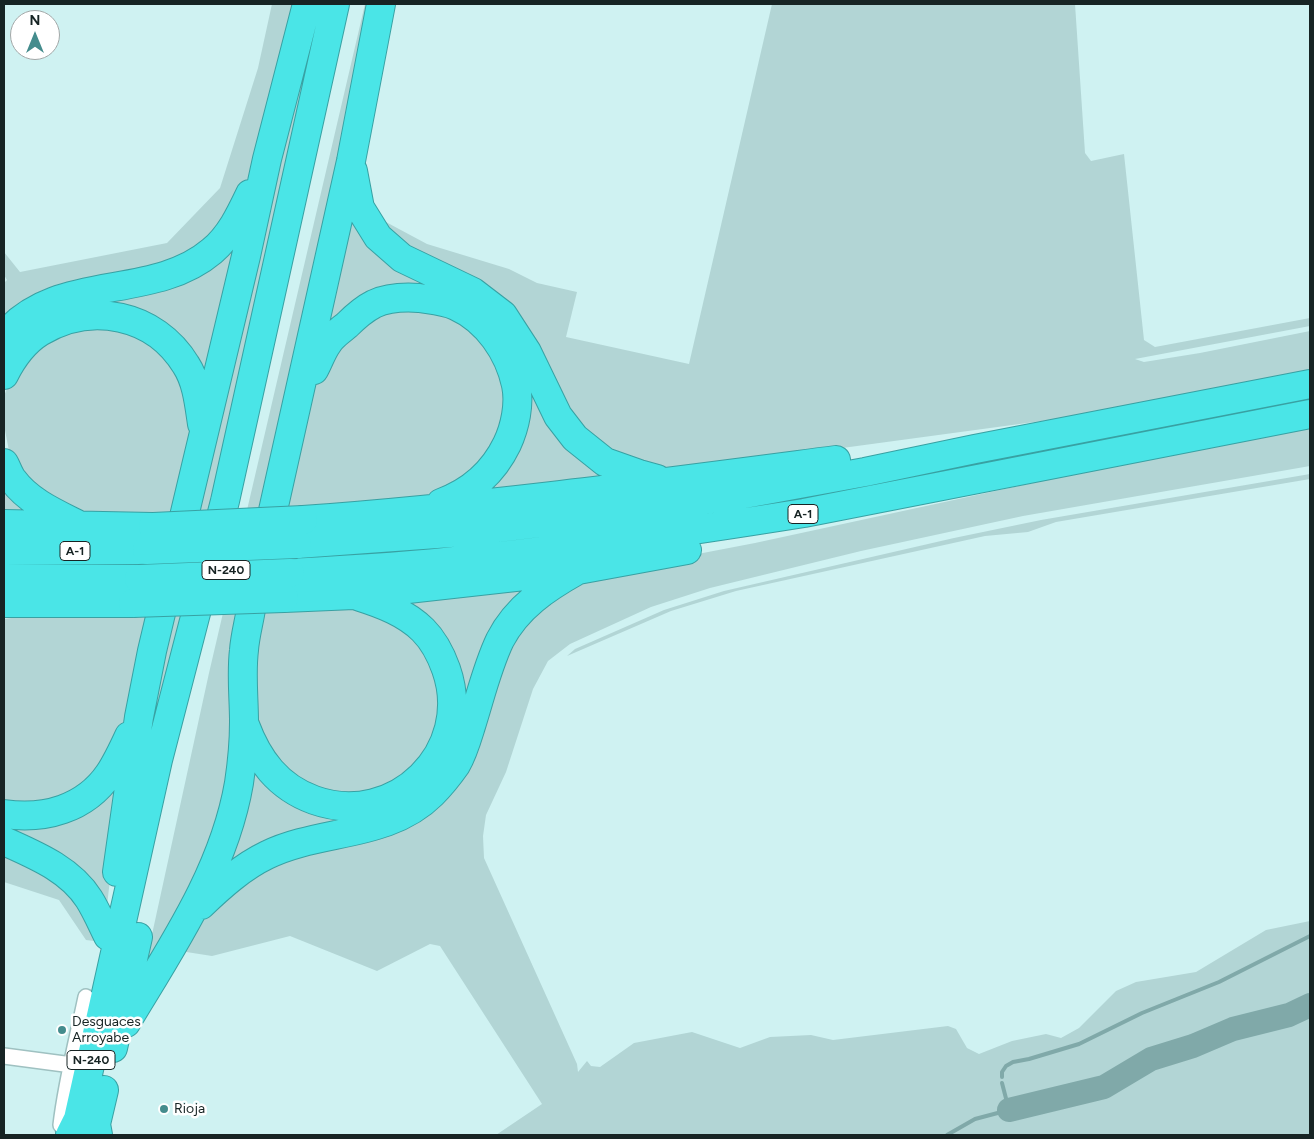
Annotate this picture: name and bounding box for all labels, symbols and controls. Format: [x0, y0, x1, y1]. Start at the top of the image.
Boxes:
north arrow [10, 10, 60, 60]
text: N [30, 12, 40, 29]
road number: A-1 [788, 504, 818, 524]
road number: A-1 [60, 542, 90, 560]
road number: N-240 [202, 560, 250, 580]
place label: Desguaces Arroyabe [72, 1014, 141, 1046]
marker: Desguaces Arroyabe [56, 1024, 68, 1036]
road number: N-240 [67, 1050, 115, 1070]
place label: Rioja [174, 1101, 205, 1117]
marker: Rioja [158, 1103, 170, 1115]

